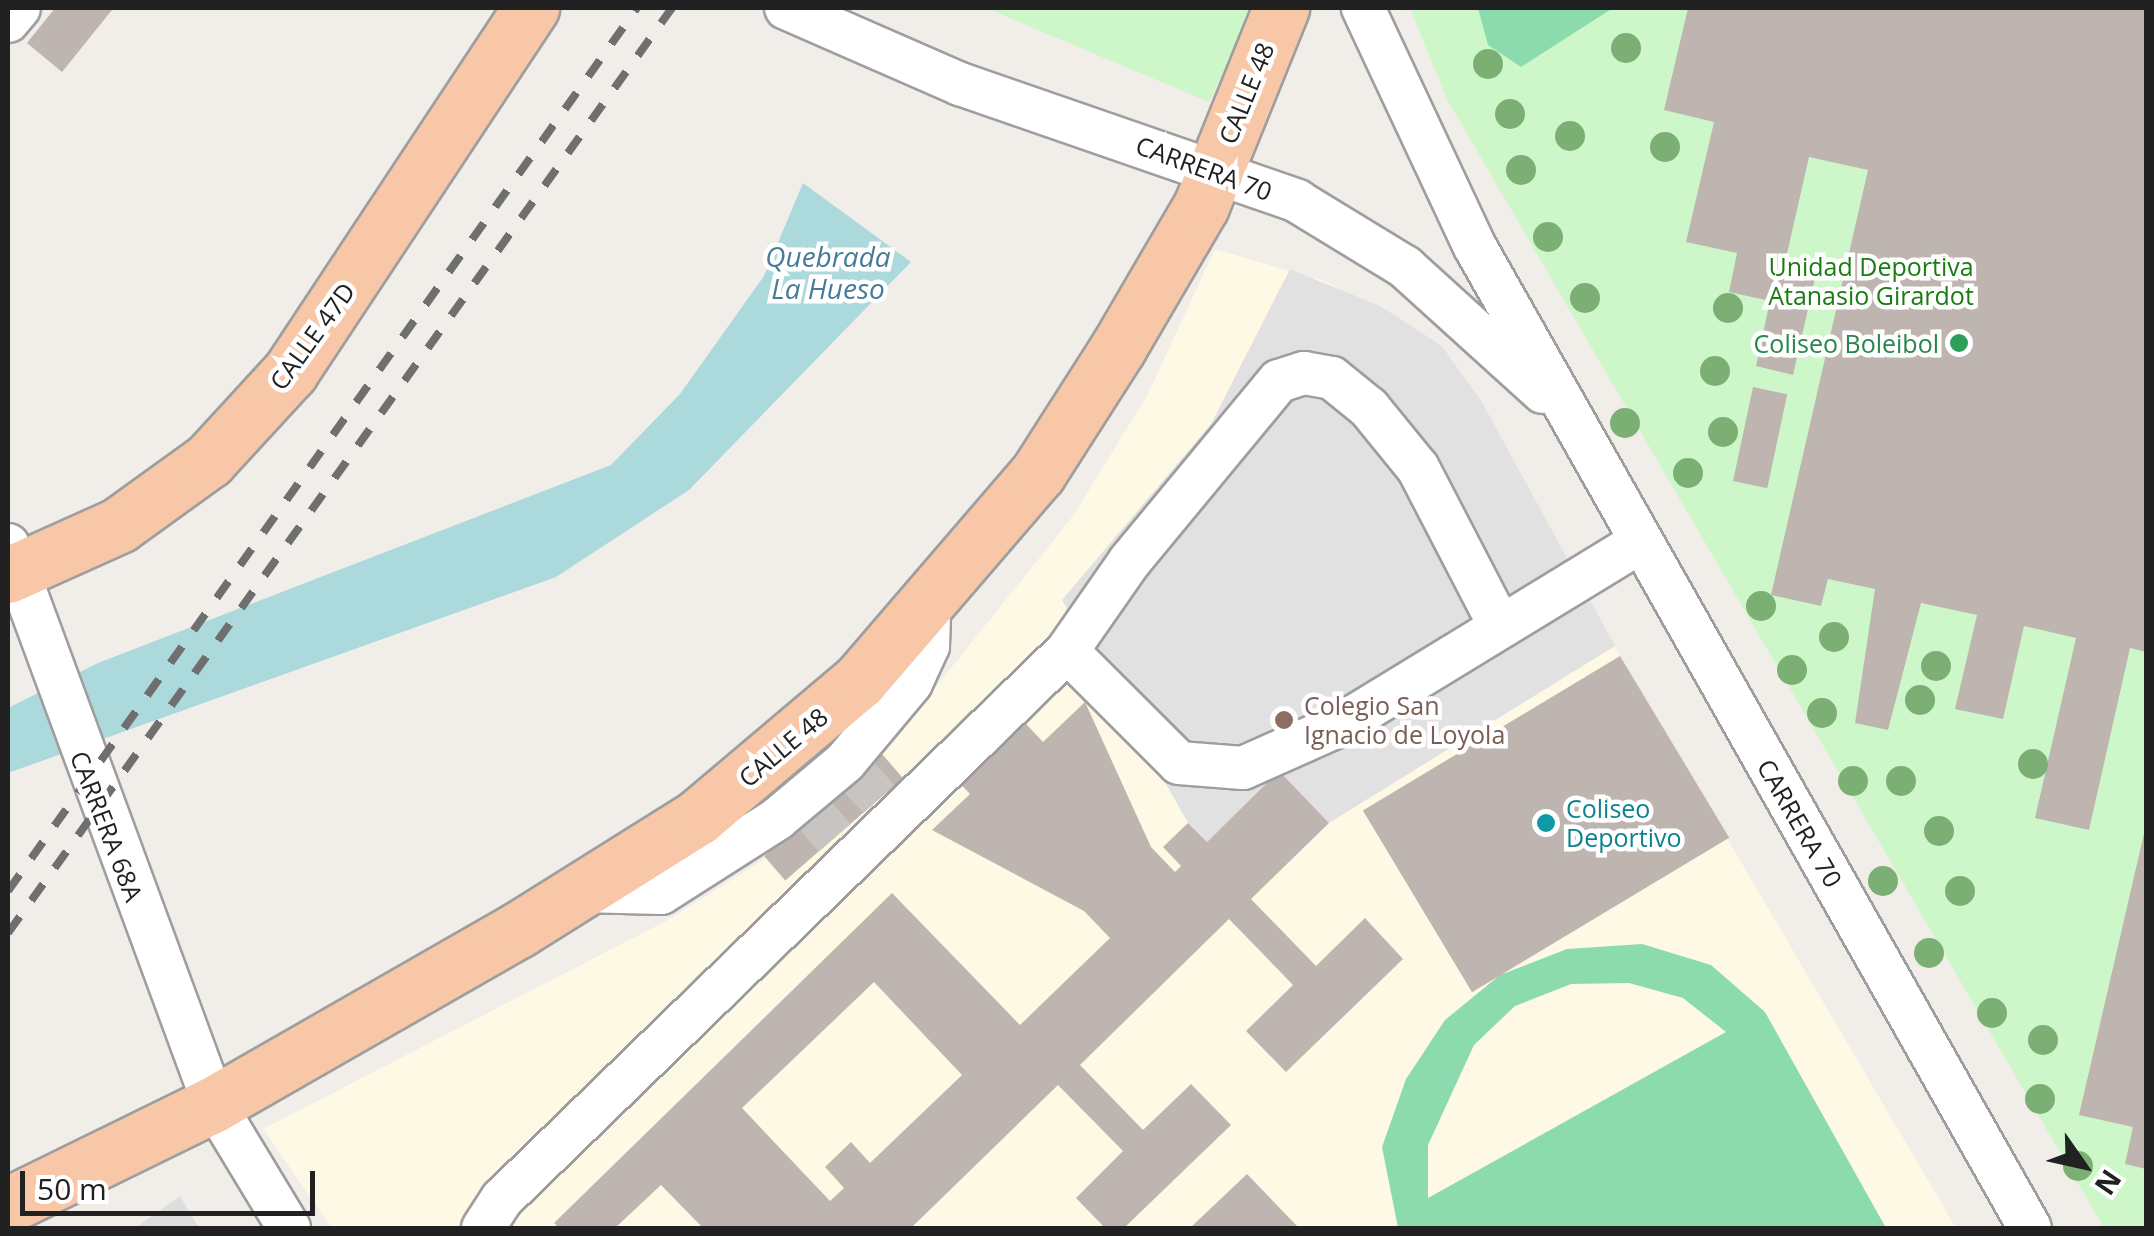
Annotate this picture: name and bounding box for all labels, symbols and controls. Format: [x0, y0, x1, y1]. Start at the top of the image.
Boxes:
street label: CALLE 48 [1212, 38, 1280, 148]
street label: CARRERA 70 [1132, 130, 1276, 206]
water label: Quebrada La Hueso [765, 239, 891, 305]
park label: Unidad Deportiva Atanasio Girardot [1768, 252, 1974, 311]
street label: CALLE 47D [263, 277, 361, 395]
place label: Coliseo Boleibol [1754, 328, 1939, 358]
marker: Coliseo Boleibol [1948, 332, 1970, 354]
place label: Colegio San Ignacio de Loyola [1304, 691, 1505, 750]
street label: CALLE 48 [733, 701, 833, 793]
marker: Colegio San Ignacio de Loyola [1273, 709, 1295, 731]
street label: CARRERA 68A [65, 747, 149, 905]
street label: CARRERA 70 [1751, 754, 1849, 892]
place label: Coliseo Deportivo [1566, 794, 1681, 853]
marker: Coliseo Deportivo [1535, 812, 1557, 834]
north arrow [2034, 1116, 2134, 1216]
scale bar [25, 1151, 320, 1213]
text: N [2087, 1163, 2131, 1203]
text: 50 m [37, 1168, 107, 1209]

